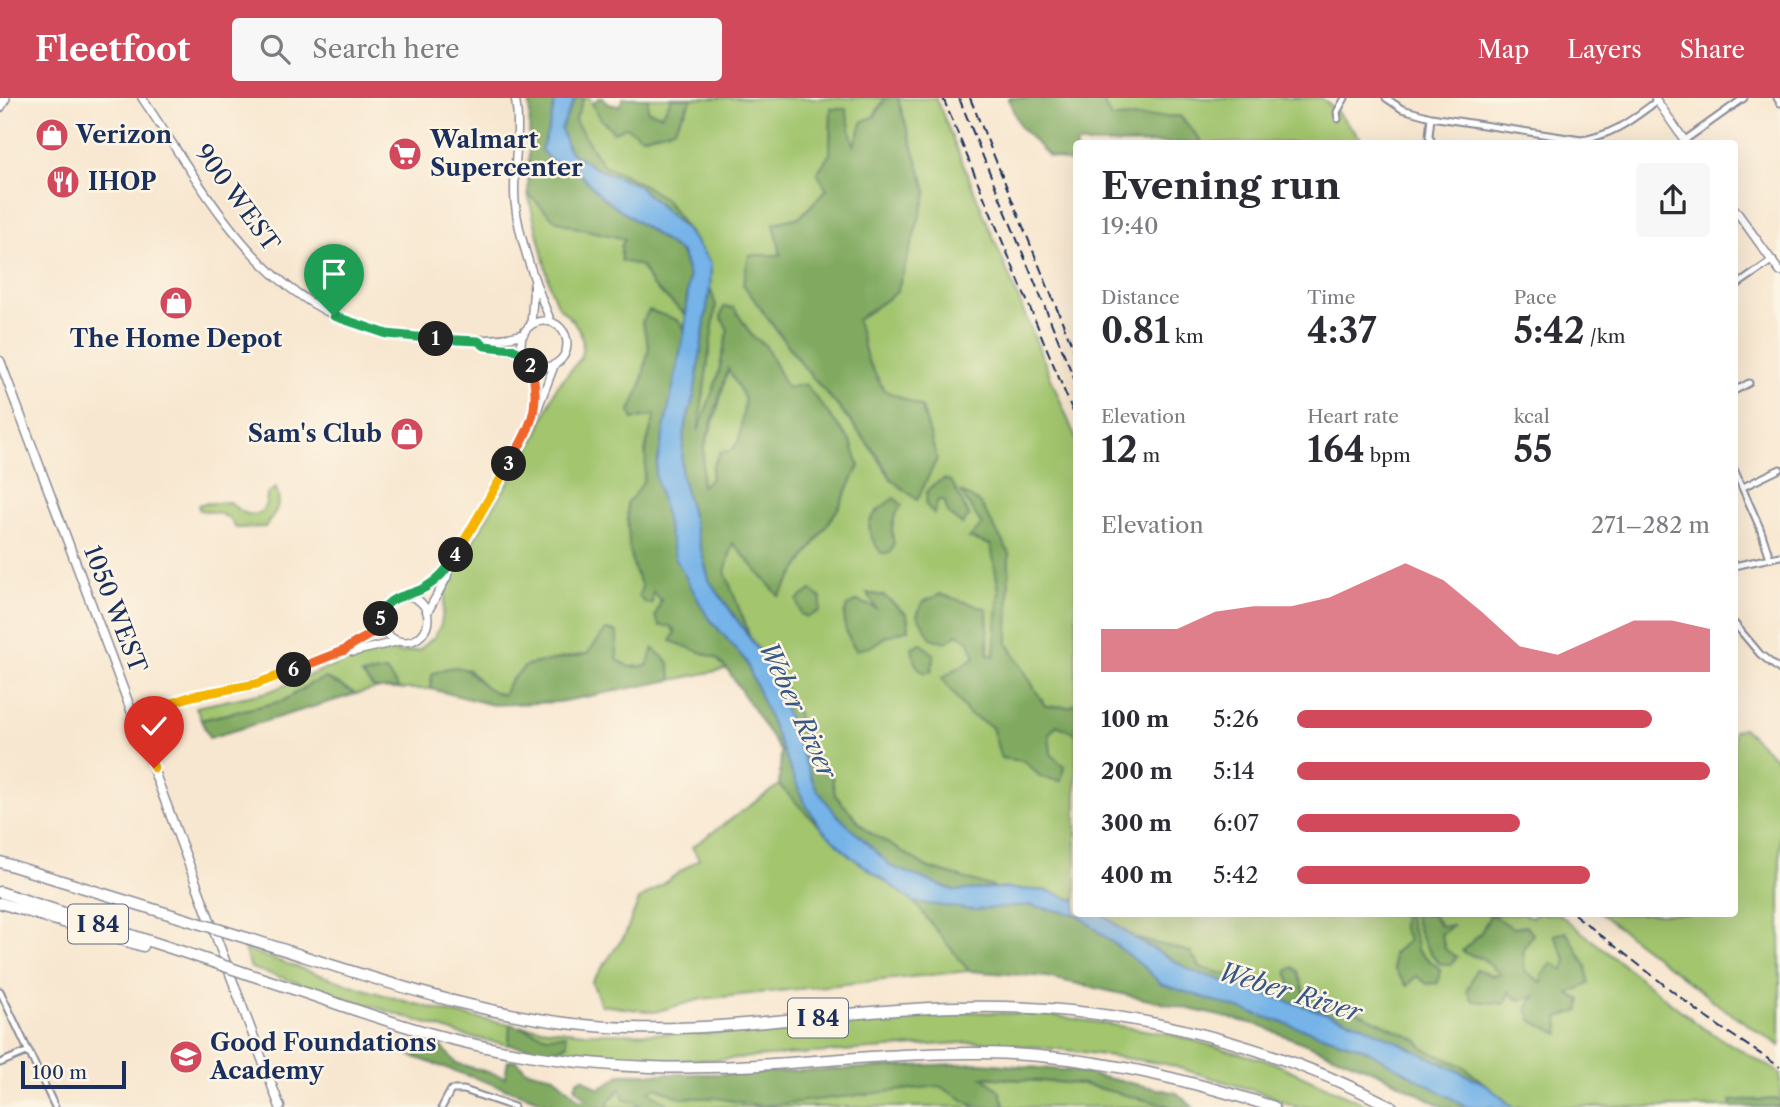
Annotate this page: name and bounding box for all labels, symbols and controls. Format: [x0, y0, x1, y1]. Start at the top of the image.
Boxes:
search box [232, 18, 722, 81]
text: Fleetfoot [35, 29, 190, 70]
icon: search [256, 30, 294, 68]
text: Search here [312, 33, 460, 65]
text: Map [1478, 35, 1529, 64]
text: Layers [1567, 35, 1642, 64]
text: Share [1680, 35, 1745, 64]
shop icon: Verizon [33, 116, 71, 154]
place label: Verizon [75, 120, 173, 149]
place label: Walmart Supercenter [429, 125, 583, 182]
supermarket icon: Walmart Supercenter [386, 135, 424, 173]
street label: 900 WEST [189, 139, 286, 257]
text: Evening run [1101, 162, 1341, 209]
restaurant icon: IHOP [44, 163, 82, 201]
button: share [1636, 163, 1710, 237]
place label: IHOP [88, 167, 157, 196]
text: 19:40 [1101, 212, 1158, 240]
pin [304, 244, 364, 316]
icon: arrive [315, 255, 353, 293]
shop icon: The Home Depot [157, 284, 195, 322]
text: Distance [1101, 286, 1180, 309]
text: Time [1307, 286, 1355, 309]
text: Pace [1514, 286, 1557, 309]
text: 0.81 [1101, 309, 1170, 352]
text: 4:37 [1307, 309, 1377, 352]
text: 5:42 [1514, 309, 1585, 352]
pin: 1 [418, 322, 453, 356]
place label: The Home Depot [70, 324, 283, 353]
text: km [1170, 325, 1204, 348]
text: /km [1585, 325, 1625, 348]
text: 1 [431, 327, 440, 350]
pin: 2 [514, 348, 548, 384]
text: 2 [525, 354, 536, 377]
text: Elevation [1101, 405, 1186, 428]
text: Heart rate [1307, 405, 1399, 428]
text: kcal [1514, 405, 1550, 428]
shop icon: Sam's Club [388, 415, 426, 453]
place label: Sam's Club [248, 419, 382, 448]
text: 12 [1101, 428, 1137, 471]
text: 164 [1307, 428, 1365, 471]
text: 55 [1514, 428, 1552, 471]
text: m [1137, 444, 1160, 467]
text: bpm [1365, 444, 1411, 467]
pin: 3 [491, 446, 526, 482]
text: 3 [503, 452, 514, 475]
text: Elevation [1101, 511, 1204, 539]
text: 271–282 m [1591, 511, 1710, 539]
pin: 4 [438, 538, 474, 573]
street label: 1050 WEST [78, 541, 153, 677]
text: 4 [450, 543, 461, 566]
pin: 5 [364, 602, 398, 636]
text: 5 [375, 607, 386, 630]
water label: Weber River [752, 636, 845, 786]
pin: 6 [276, 652, 312, 688]
text: 6 [288, 658, 299, 681]
pin [124, 696, 184, 768]
text: 100 m [1101, 705, 1169, 733]
text: 5:26 [1213, 705, 1259, 733]
icon: check [135, 707, 173, 745]
text: 200 m [1101, 757, 1173, 785]
text: 5:14 [1213, 757, 1255, 785]
text: 300 m [1101, 809, 1172, 837]
text: 6:07 [1213, 809, 1259, 837]
text: 400 m [1101, 861, 1173, 889]
text: 5:42 [1213, 861, 1258, 889]
road number: I 84 [68, 904, 128, 944]
water label: Weber River [1214, 955, 1367, 1030]
road number: I 84 [788, 998, 848, 1037]
place label: Good Foundations Academy [209, 1028, 437, 1085]
school or university icon: Good Foundations Academy [167, 1038, 205, 1076]
scale bar [21, 1058, 126, 1090]
text: 100 m [32, 1061, 87, 1084]

